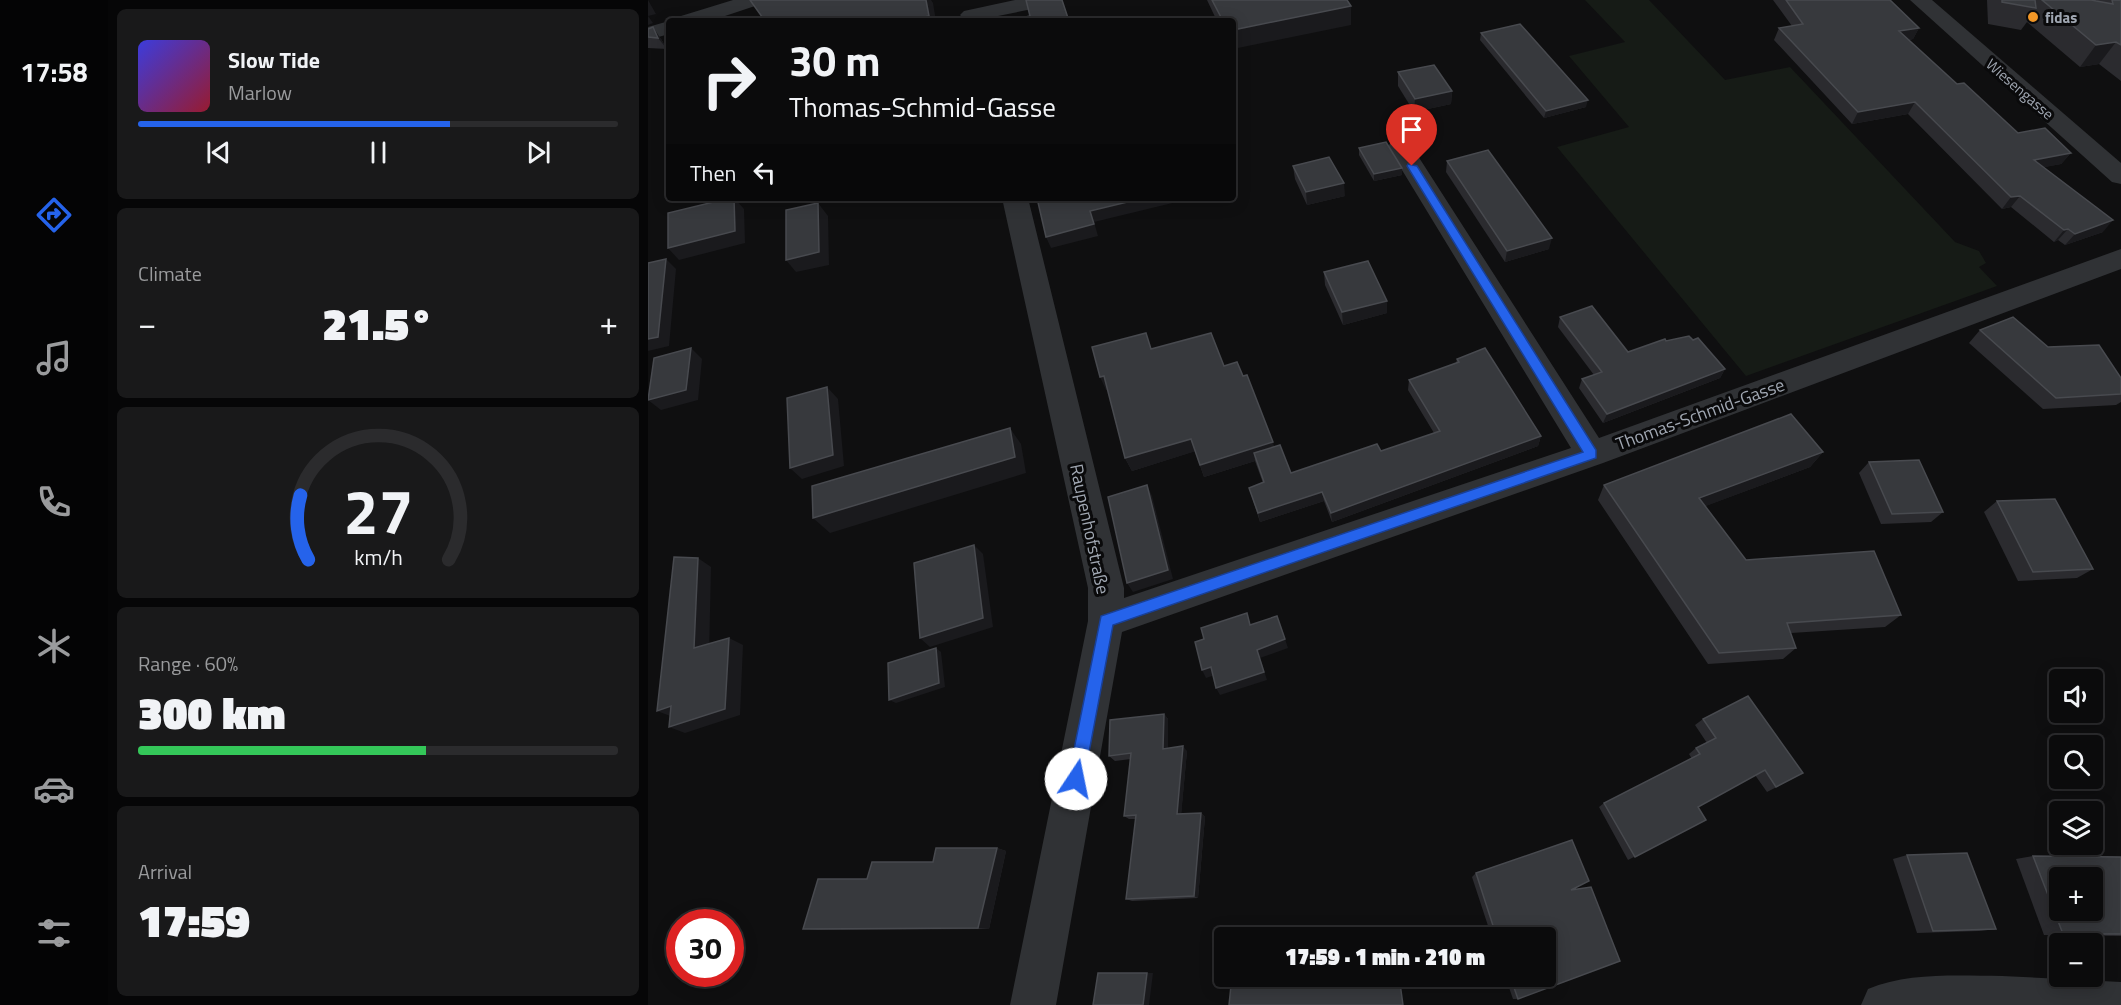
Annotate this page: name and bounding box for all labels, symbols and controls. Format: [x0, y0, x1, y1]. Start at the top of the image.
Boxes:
place label: fidas [2045, 6, 2077, 29]
marker: fidas [2026, 10, 2040, 24]
text: 30 m [789, 28, 881, 92]
icon: right [690, 42, 768, 120]
text: Slow Tide [228, 43, 320, 77]
text: 17:58 [20, 51, 88, 92]
street label: Wiesengasse [1981, 53, 2059, 125]
text: Marlow [228, 77, 292, 108]
text: Thomas-Schmid-Gasse [789, 86, 1056, 127]
pin [1386, 104, 1437, 166]
icon: arrive [1395, 113, 1428, 146]
icon: previous [202, 136, 235, 169]
icon: pause [362, 136, 395, 169]
icon: next [522, 136, 555, 169]
text: Then [690, 156, 736, 190]
icon: left [748, 156, 781, 189]
icon: directions [33, 194, 75, 236]
text: Climate [138, 258, 202, 289]
text: 21.5° [322, 289, 434, 357]
text: − [138, 298, 156, 348]
text: + [600, 298, 618, 348]
icon: music [33, 337, 75, 379]
street label: Thomas-Schmid-Gasse [1612, 371, 1788, 457]
street label: Raupenhofstraße [1063, 461, 1117, 597]
text: 27 [343, 463, 413, 558]
icon: phone [33, 481, 75, 523]
text: km/h [354, 541, 402, 573]
icon: climate [33, 625, 75, 667]
text: Range · 60% [138, 648, 238, 679]
map controls [2049, 669, 2103, 987]
button: sound [2049, 669, 2103, 723]
text: 300 km [138, 678, 286, 746]
button: search [2049, 735, 2103, 789]
position arrow [1044, 747, 1108, 811]
icon: car [33, 768, 75, 810]
button: layers [2049, 801, 2103, 855]
text: Arrival [138, 856, 192, 887]
button: + [2049, 867, 2103, 921]
text: 17:59 [138, 886, 250, 954]
speed limit sign: 30 [666, 909, 744, 987]
icon: filters [33, 912, 75, 954]
button: − [2049, 933, 2103, 987]
text: 17:59 · 1 min · 210 m [1285, 940, 1485, 974]

